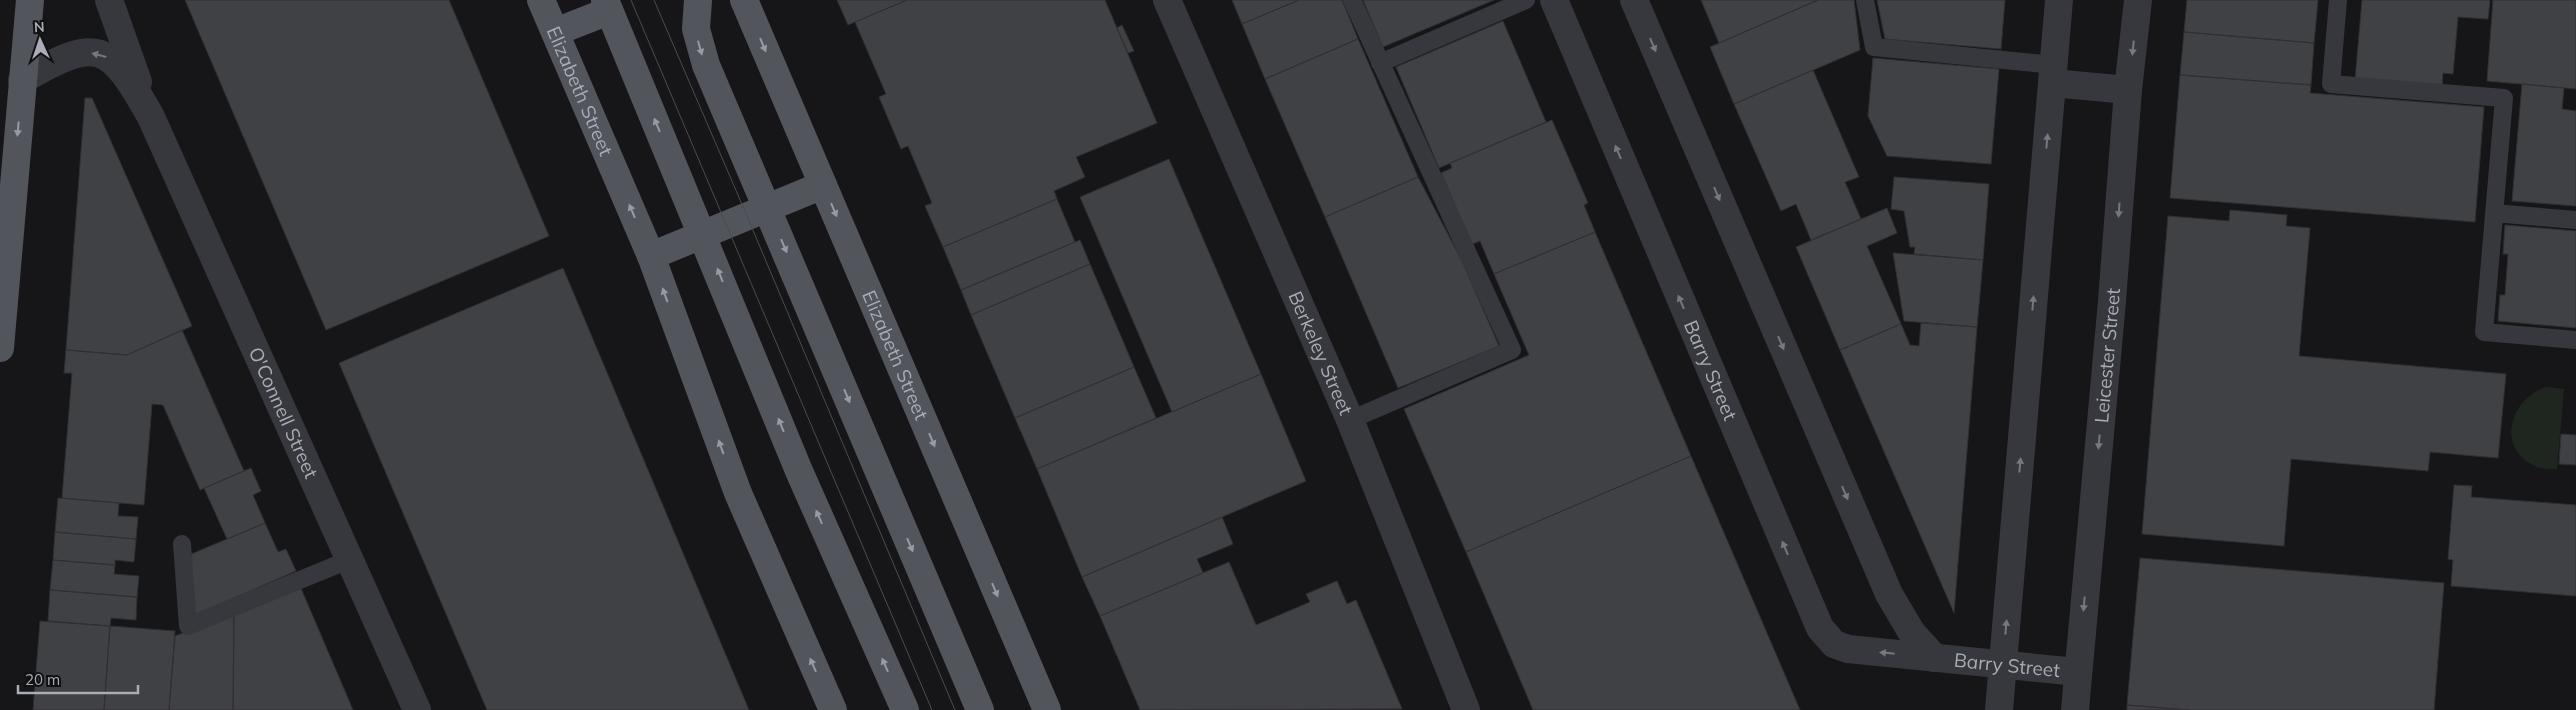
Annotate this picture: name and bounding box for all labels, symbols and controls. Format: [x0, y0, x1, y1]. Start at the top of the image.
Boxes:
north arrow [15, 15, 65, 65]
text: N [34, 18, 45, 36]
street label: Elizabeth Street [542, 23, 619, 160]
one-way arrow [759, 38, 767, 53]
one-way arrow [1650, 38, 1658, 52]
one-way arrow [697, 41, 705, 56]
one-way arrow [2129, 41, 2137, 57]
one-way arrow [91, 50, 106, 58]
one-way arrow [653, 118, 661, 132]
one-way arrow [14, 121, 22, 137]
one-way arrow [2043, 132, 2051, 148]
one-way arrow [1613, 145, 1621, 159]
one-way arrow [1714, 187, 1722, 201]
one-way arrow [831, 203, 839, 217]
one-way arrow [2115, 203, 2123, 219]
one-way arrow [627, 204, 635, 218]
one-way arrow [781, 239, 789, 253]
one-way arrow [715, 268, 723, 282]
one-way arrow [661, 287, 668, 302]
street label: Elizabeth Street [857, 287, 934, 424]
street label: Berkeley Street [1283, 287, 1358, 419]
street label: Leicester Street [2089, 287, 2125, 424]
one-way arrow [1677, 294, 1685, 309]
one-way arrow [2030, 294, 2038, 310]
street label: Barry Street [1679, 317, 1743, 424]
one-way arrow [1778, 336, 1786, 351]
street label: O'Connell Street [244, 343, 324, 482]
one-way arrow [844, 389, 852, 403]
one-way arrow [776, 418, 784, 432]
one-way arrow [928, 433, 936, 447]
one-way arrow [2095, 434, 2103, 450]
one-way arrow [717, 440, 724, 455]
one-way arrow [2016, 456, 2024, 472]
one-way arrow [1842, 486, 1850, 500]
one-way arrow [815, 510, 823, 524]
one-way arrow [907, 538, 915, 553]
one-way arrow [1781, 540, 1789, 555]
one-way arrow [992, 583, 1000, 597]
one-way arrow [2080, 596, 2088, 612]
one-way arrow [2003, 618, 2011, 634]
street label: Barry Street [1953, 648, 2062, 682]
one-way arrow [1878, 649, 1894, 657]
one-way arrow [808, 658, 816, 672]
one-way arrow [881, 658, 889, 672]
scale bar [18, 662, 138, 694]
text: 20 m [25, 670, 60, 689]

